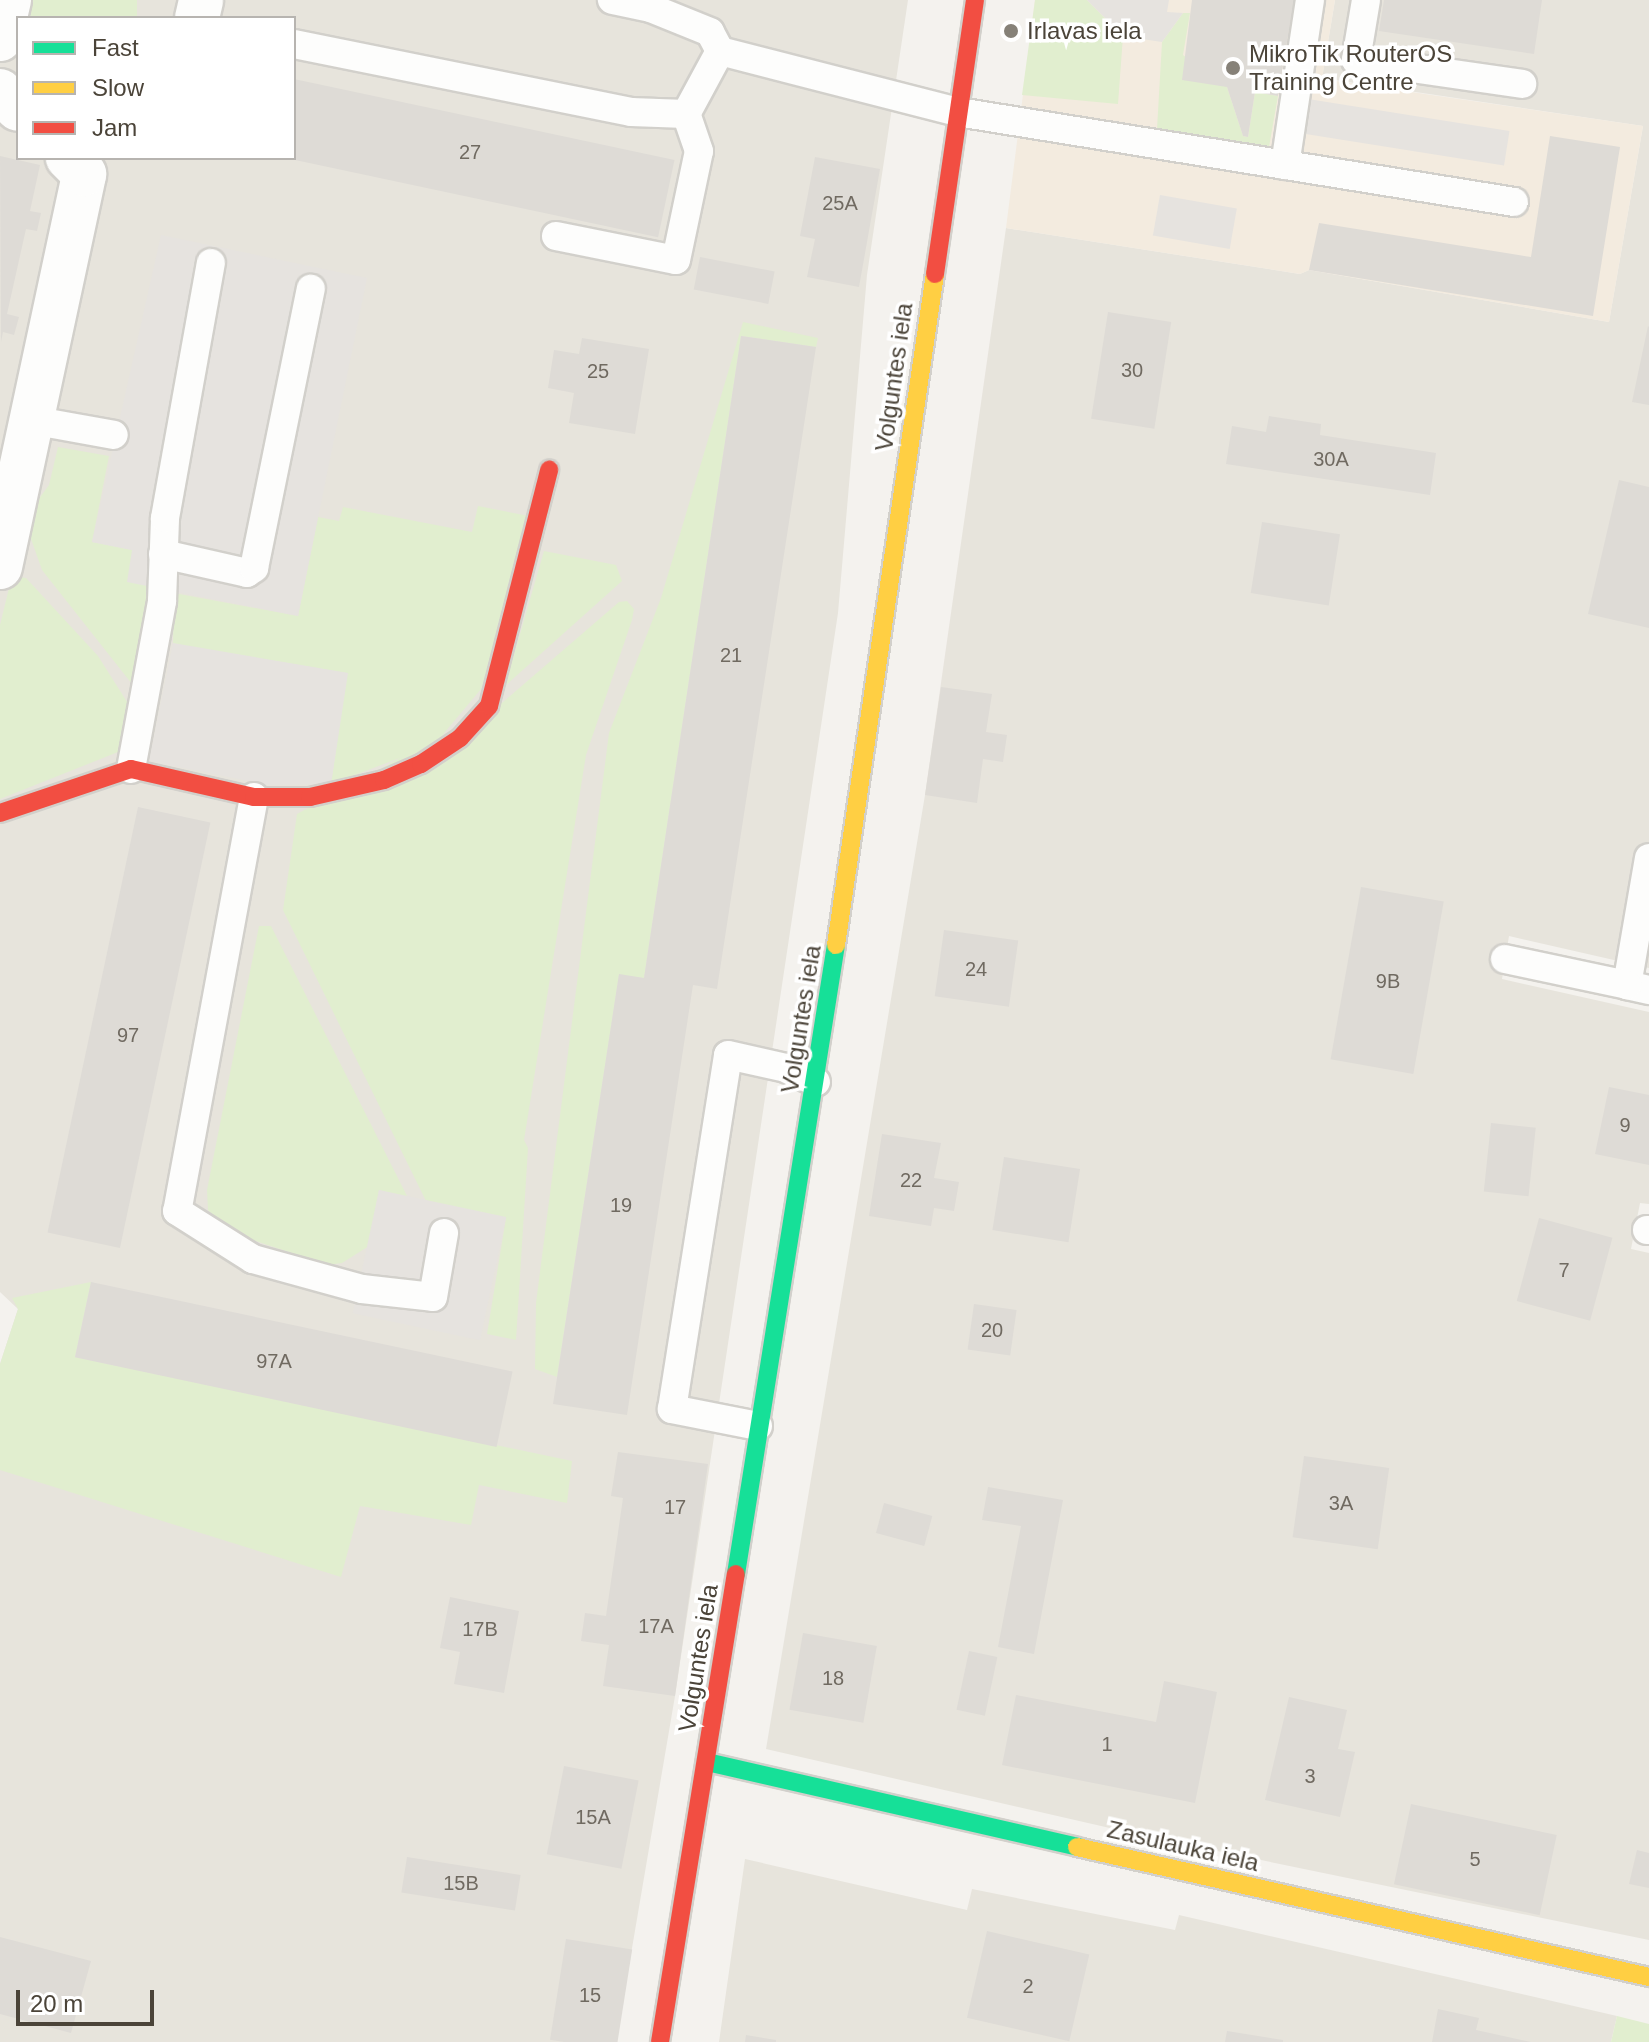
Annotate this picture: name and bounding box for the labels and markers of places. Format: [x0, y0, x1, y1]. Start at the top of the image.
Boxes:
place label: Irlavas iela [1027, 17, 1142, 45]
marker: Irlavas iela [1002, 22, 1020, 40]
place label: MikroTik RouterOS Training Centre [1249, 40, 1452, 96]
marker: MikroTik RouterOS Training Centre [1224, 59, 1242, 77]

